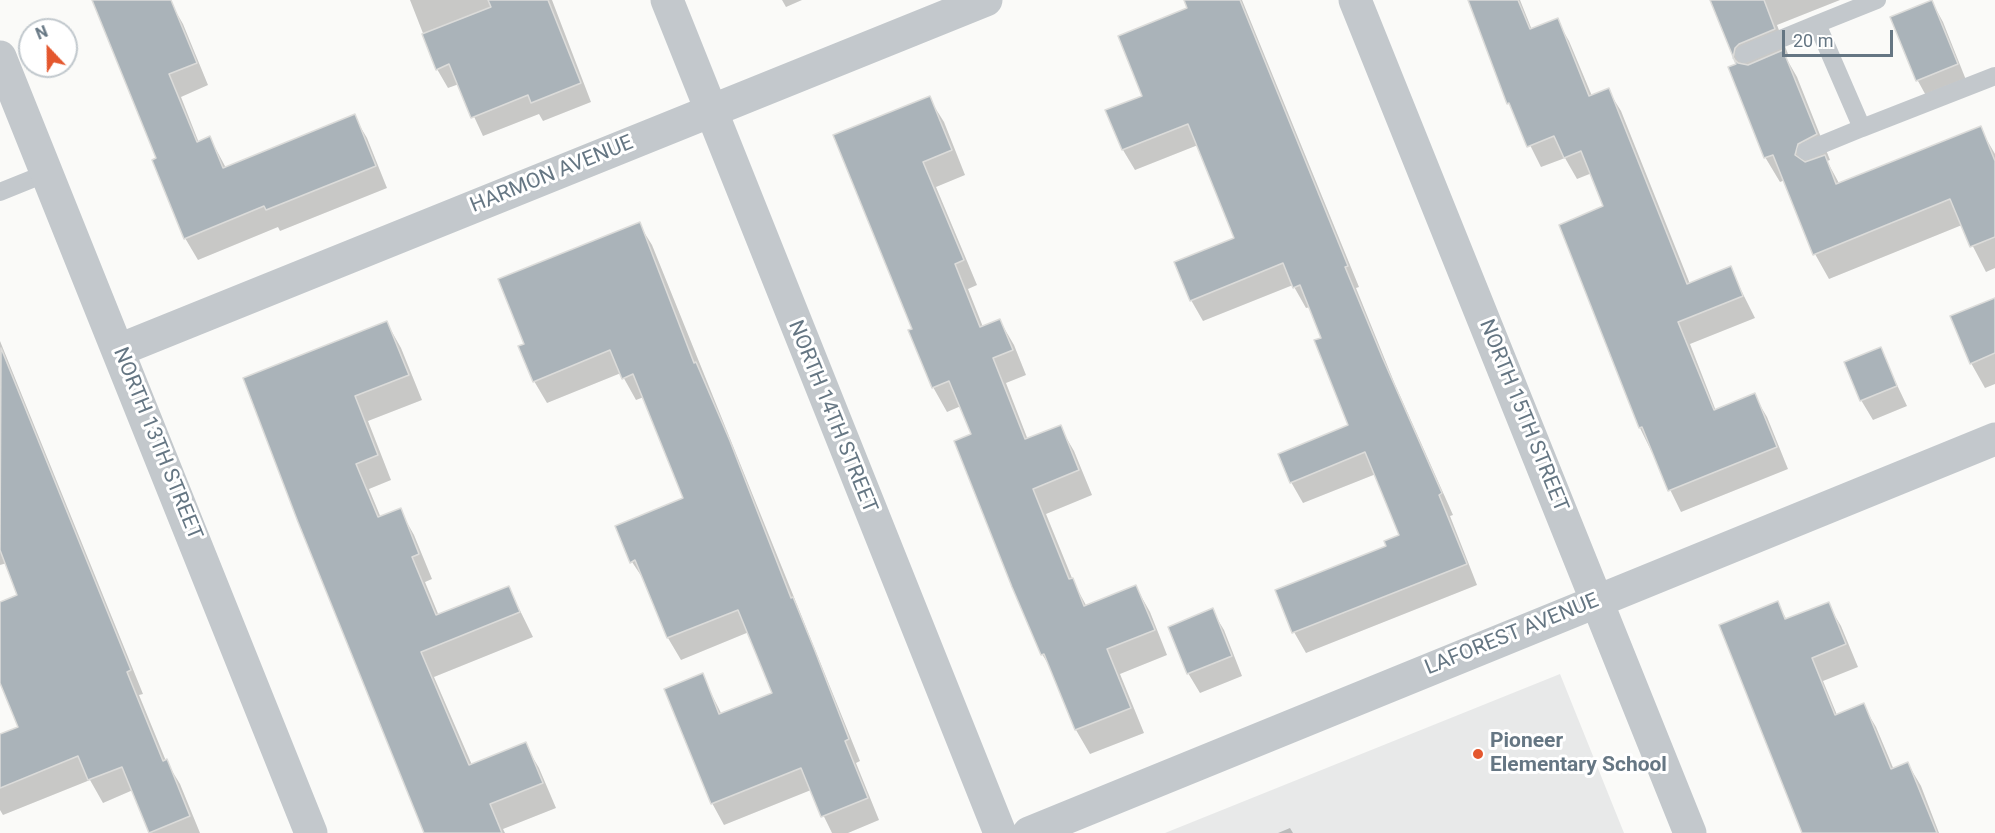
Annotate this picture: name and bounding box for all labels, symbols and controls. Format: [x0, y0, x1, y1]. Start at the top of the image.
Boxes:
north arrow [18, 18, 78, 78]
scale bar [1785, 18, 1896, 56]
text: N [33, 22, 51, 44]
text: 20 m [1793, 30, 1833, 51]
street label: HARMON AVENUE [467, 131, 637, 219]
street label: NORTH 15TH STREET [1473, 316, 1573, 516]
street label: NORTH 14TH STREET [782, 317, 882, 517]
street label: NORTH 13TH STREET [107, 344, 207, 544]
street label: LAFOREST AVENUE [1422, 589, 1602, 681]
place label: Pioneer Elementary School [1490, 729, 1667, 779]
marker: Pioneer Elementary School [1471, 747, 1485, 761]

